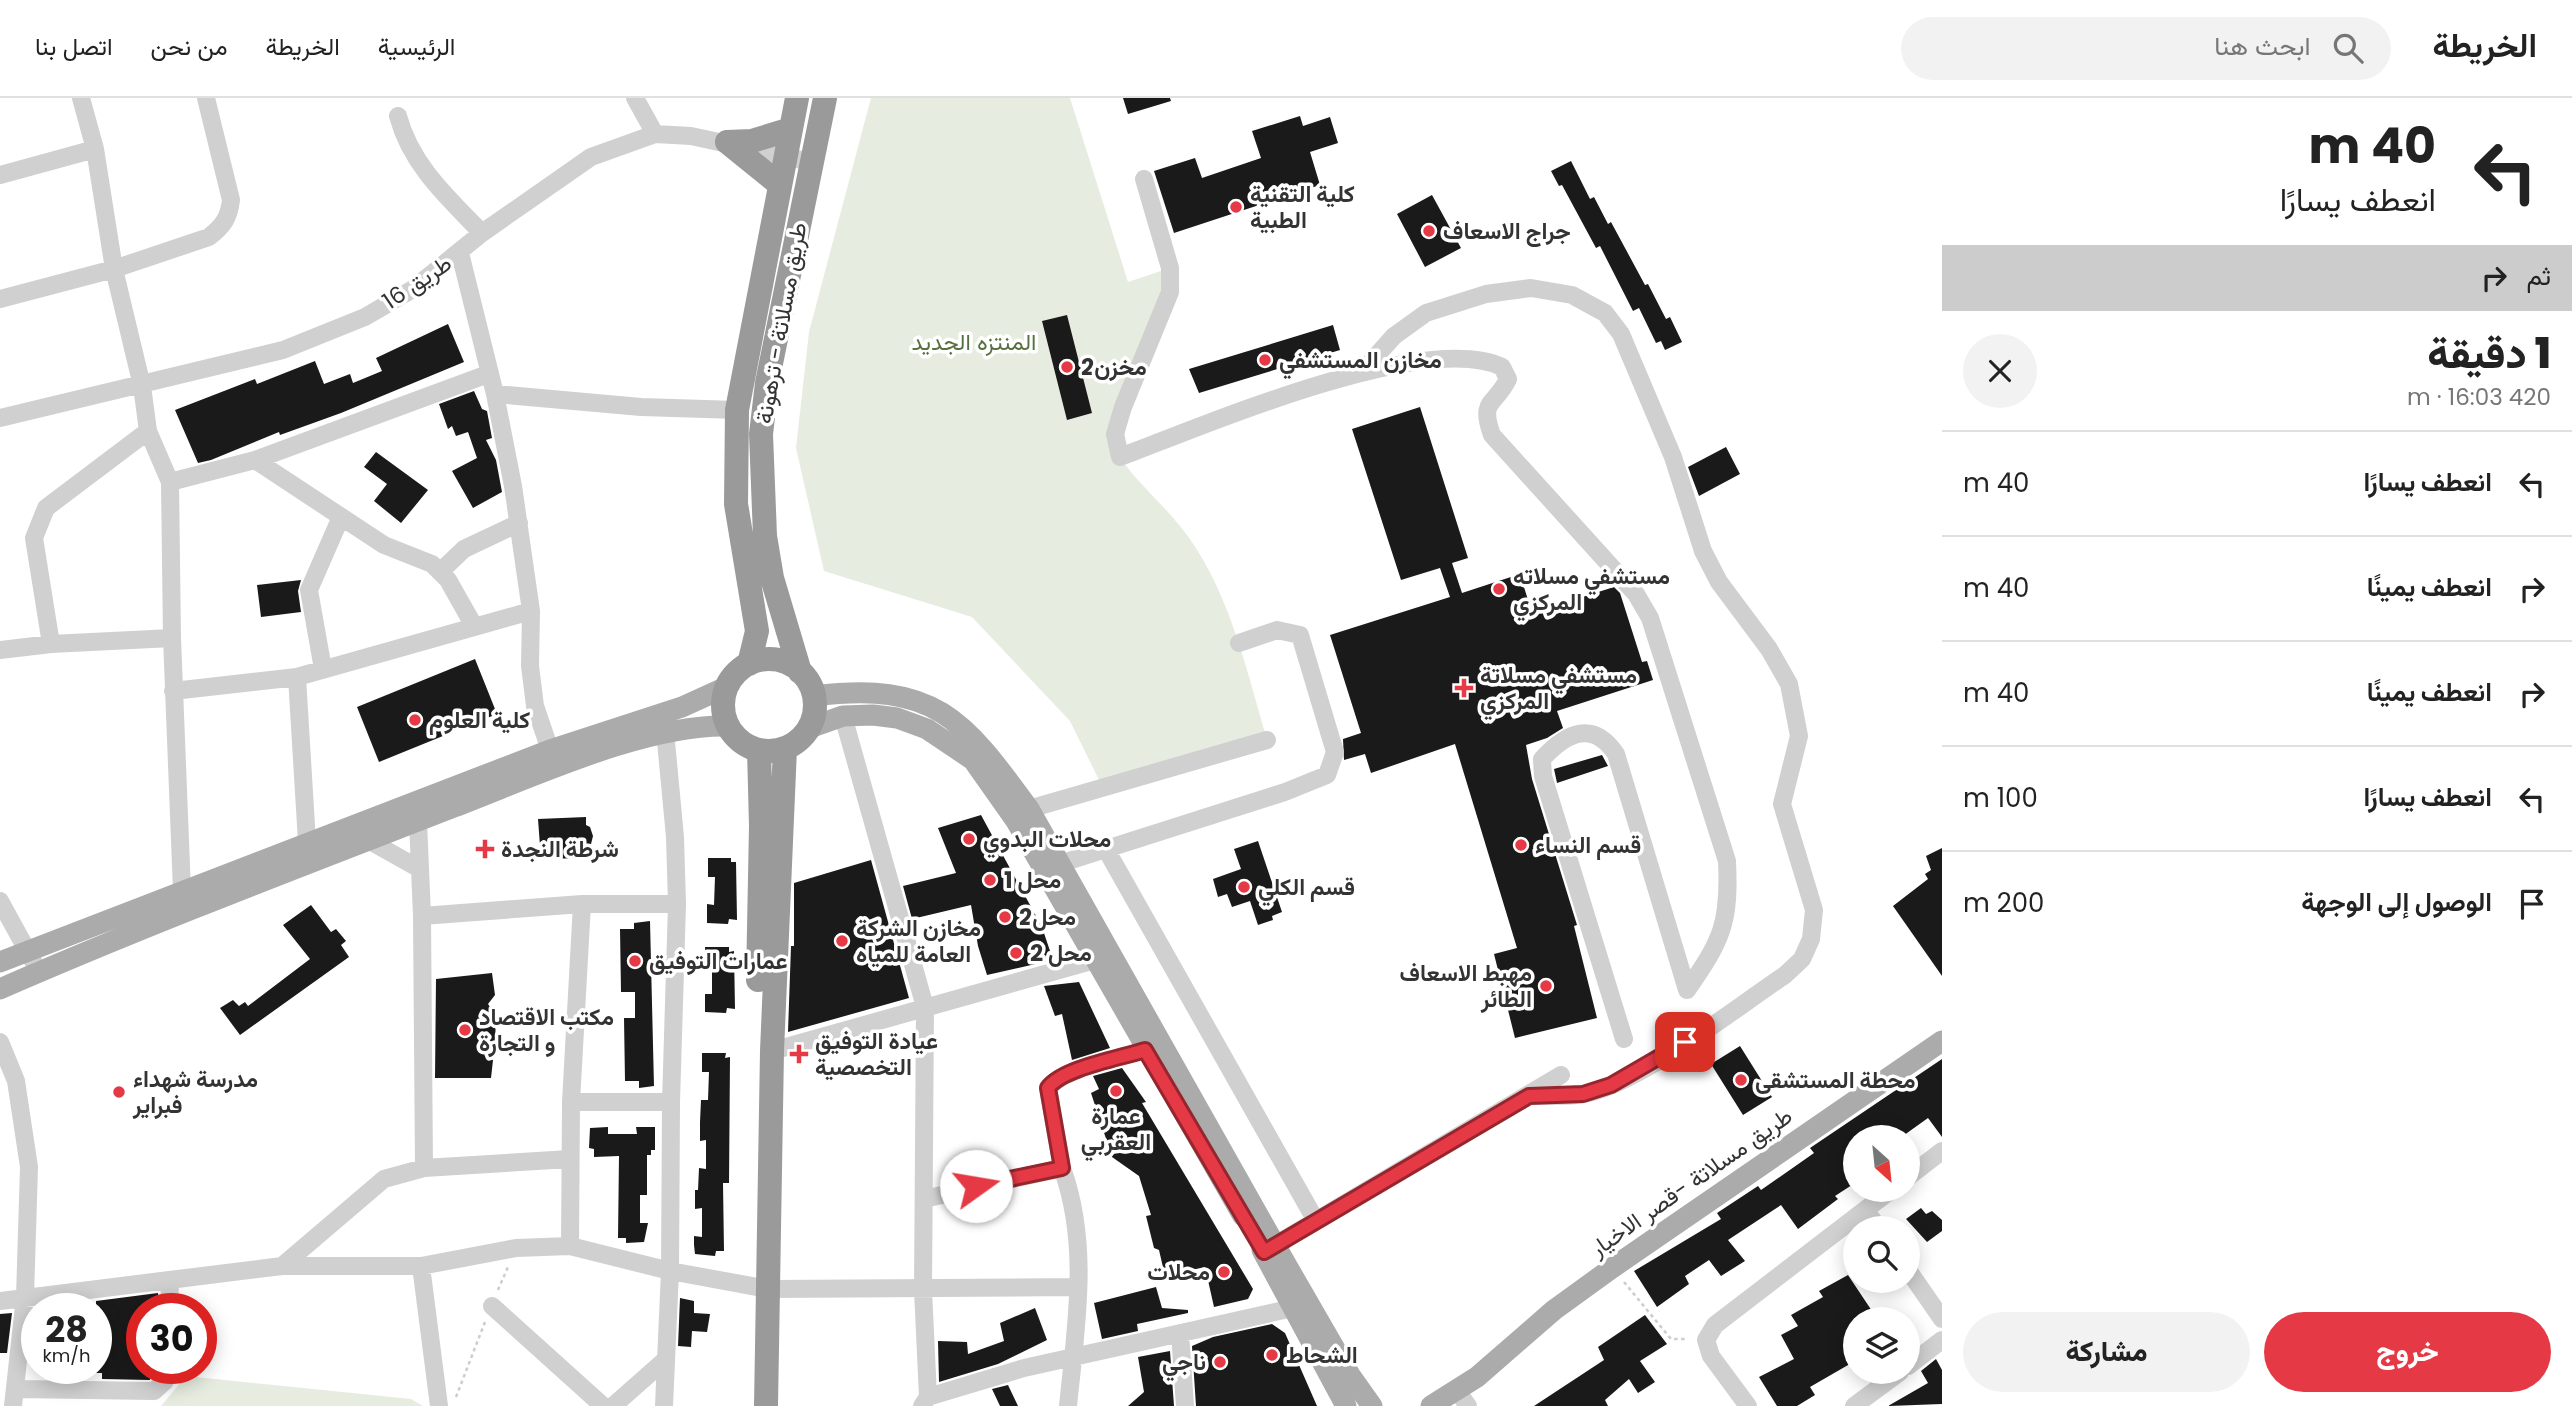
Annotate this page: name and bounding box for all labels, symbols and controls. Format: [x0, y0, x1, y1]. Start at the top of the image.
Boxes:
search box [1901, 17, 2391, 80]
text: الخريطة [2433, 22, 2537, 69]
text: ابحث هنا [2214, 28, 2311, 64]
icon: search [2329, 29, 2367, 67]
text: اتصل بنا [35, 30, 113, 63]
text: من نحن [151, 30, 228, 63]
text: الخريطة [266, 30, 340, 63]
text: الرئيسية [378, 30, 455, 63]
text: 40 m [2309, 112, 2436, 180]
icon: left [2460, 126, 2551, 217]
text: انعطف يسارًا [2280, 177, 2436, 222]
place label: كلية التقنية الطبية [1250, 178, 1355, 236]
marker: كلية التقنية الطبية [1228, 199, 1244, 215]
place label: جراج الاسعاف [1443, 215, 1571, 247]
street label: طريق مسلاتة - ترهونة [748, 220, 814, 426]
marker: جراج الاسعاف [1421, 223, 1437, 239]
street label: طريق 16 [376, 247, 458, 317]
text: ثم [2527, 258, 2551, 294]
icon: right [2475, 259, 2513, 297]
text: 1 دقيقة [2427, 324, 2551, 383]
park label: المنتزه الجديد [912, 326, 1036, 358]
button: close [1963, 334, 2037, 408]
place label: مخازن المستشفي [1279, 344, 1442, 380]
place label: مخزن2 [1081, 351, 1147, 383]
marker: مخازن المستشفي [1257, 352, 1273, 368]
marker: مخزن2 [1059, 359, 1075, 375]
text: 420 m · 16:03 [2407, 381, 2551, 413]
text: انعطف يسارًا [2363, 464, 2492, 500]
text: 40 m [1963, 465, 2029, 501]
icon: left [2513, 465, 2551, 503]
place label: مستشفي مسلاته المركزي [1513, 560, 1670, 621]
text: انعطف يمينًا [2367, 569, 2492, 605]
text: 40 m [1963, 570, 2029, 606]
icon: right [2513, 570, 2551, 608]
marker: مستشفي مسلاته المركزي [1491, 581, 1507, 597]
place label: مستشفي مسلاتة المركزي [1480, 659, 1637, 720]
text: انعطف يمينًا [2367, 674, 2492, 710]
text: 40 m [1963, 675, 2029, 711]
icon: right [2513, 675, 2551, 713]
marker: مستشفي مسلاتة المركزي [1454, 678, 1474, 698]
place label: كلية العلوم [429, 704, 530, 736]
marker: كلية العلوم [407, 712, 423, 728]
text: انعطف يسارًا [2363, 779, 2492, 815]
text: 100 m [1963, 780, 2038, 816]
icon: left [2513, 780, 2551, 818]
place label: محلات البدوي [983, 823, 1111, 858]
place label: قسم النساء [1535, 829, 1641, 861]
marker: محلات البدوي [961, 831, 977, 847]
place label: شرطة النجدة [501, 833, 619, 865]
marker: قسم النساء [1513, 837, 1529, 853]
marker: شرطة النجدة [475, 839, 495, 859]
place label: محل 1 [1004, 864, 1061, 896]
place label: قسم الكلي [1258, 871, 1355, 907]
marker: محل 1 [982, 872, 998, 888]
marker: قسم الكلي [1236, 879, 1252, 895]
text: الوصول إلى الوجهة [2301, 884, 2492, 920]
text: 200 m [1963, 885, 2044, 921]
icon: arrive [2513, 885, 2551, 923]
place label: محل2 [1019, 901, 1076, 933]
marker: محل2 [997, 909, 1013, 925]
place label: مخازن الشركة العامة للمياه [856, 912, 981, 970]
marker: مخازن الشركة العامة للمياه [834, 933, 850, 949]
place label: محل 2 [1030, 937, 1092, 969]
place label: عمارات التوفيق [649, 945, 787, 977]
marker: محل 2 [1008, 945, 1024, 961]
marker: عمارات التوفيق [627, 953, 643, 969]
place label: مهبط الاسعاف الطائر [1400, 957, 1532, 1015]
marker: مهبط الاسعاف الطائر [1538, 978, 1554, 994]
place label: مكتب الاقتصاد و التجارة [479, 1001, 614, 1059]
pin [1655, 1012, 1715, 1072]
marker: مكتب الاقتصاد و التجارة [457, 1022, 473, 1038]
icon: arrive [1666, 1023, 1704, 1061]
place label: عيادة التوفيق التخصصية [815, 1025, 938, 1083]
marker: عيادة التوفيق التخصصية [789, 1044, 809, 1064]
place label: مدرسة شهداء فبراير [132, 1063, 258, 1121]
place label: محطة المستشقى [1755, 1064, 1916, 1096]
marker: محطة المستشقى [1733, 1072, 1749, 1088]
marker: عمارة العقربي [1108, 1083, 1124, 1099]
marker: مدرسة شهداء فبراير [111, 1084, 127, 1100]
place label: عمارة العقربي [1081, 1100, 1151, 1162]
street label: طريق مسلاتة -قصر الاخيار [1583, 1100, 1799, 1265]
north arrow [1843, 1125, 1920, 1202]
map controls [1843, 1125, 1920, 1384]
position arrow [939, 1149, 1013, 1223]
button: search [1843, 1216, 1920, 1293]
place label: محلات [1147, 1256, 1210, 1288]
marker: محلات [1216, 1264, 1232, 1280]
speed limit sign: 30 [126, 1293, 217, 1384]
text: 28 [45, 1305, 88, 1354]
button: layers [1843, 1307, 1920, 1384]
button: مشاركة [1963, 1312, 2250, 1392]
button: خروج [2264, 1312, 2551, 1392]
place label: الشحاط [1286, 1339, 1358, 1371]
text: km/h [43, 1343, 90, 1368]
place label: ناجي [1162, 1346, 1206, 1382]
marker: الشحاط [1264, 1347, 1280, 1363]
marker: ناجي [1212, 1354, 1228, 1370]

